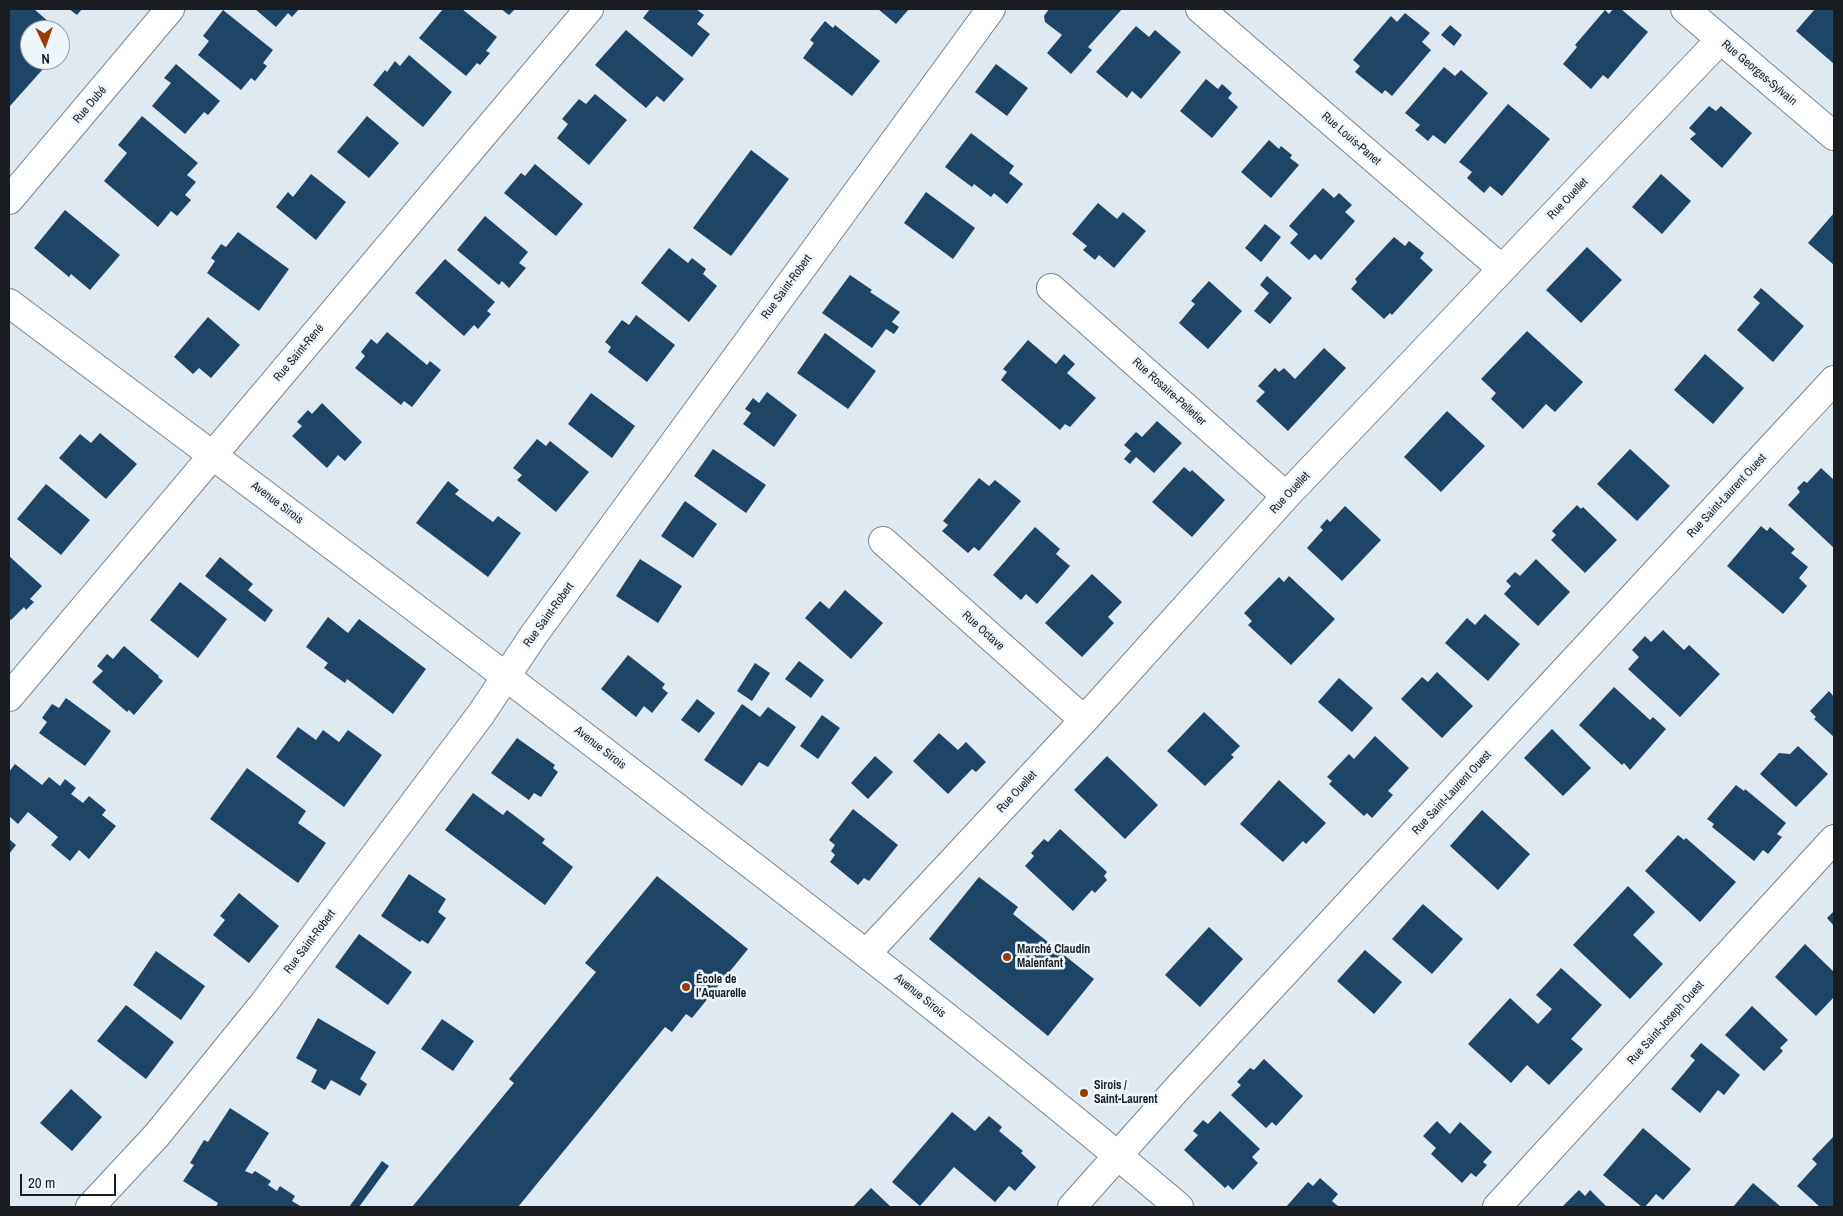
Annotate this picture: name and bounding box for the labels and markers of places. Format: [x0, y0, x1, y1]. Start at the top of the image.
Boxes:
place label: Marché Claudin Malenfant [1017, 943, 1090, 971]
marker: Marché Claudin Malenfant [1001, 951, 1013, 963]
place label: École de l’Aquarelle [696, 973, 746, 1001]
marker: École de l’Aquarelle [680, 981, 692, 993]
place label: Sirois / Saint-Laurent [1094, 1079, 1157, 1107]
marker: Sirois / Saint-Laurent [1078, 1087, 1090, 1099]

